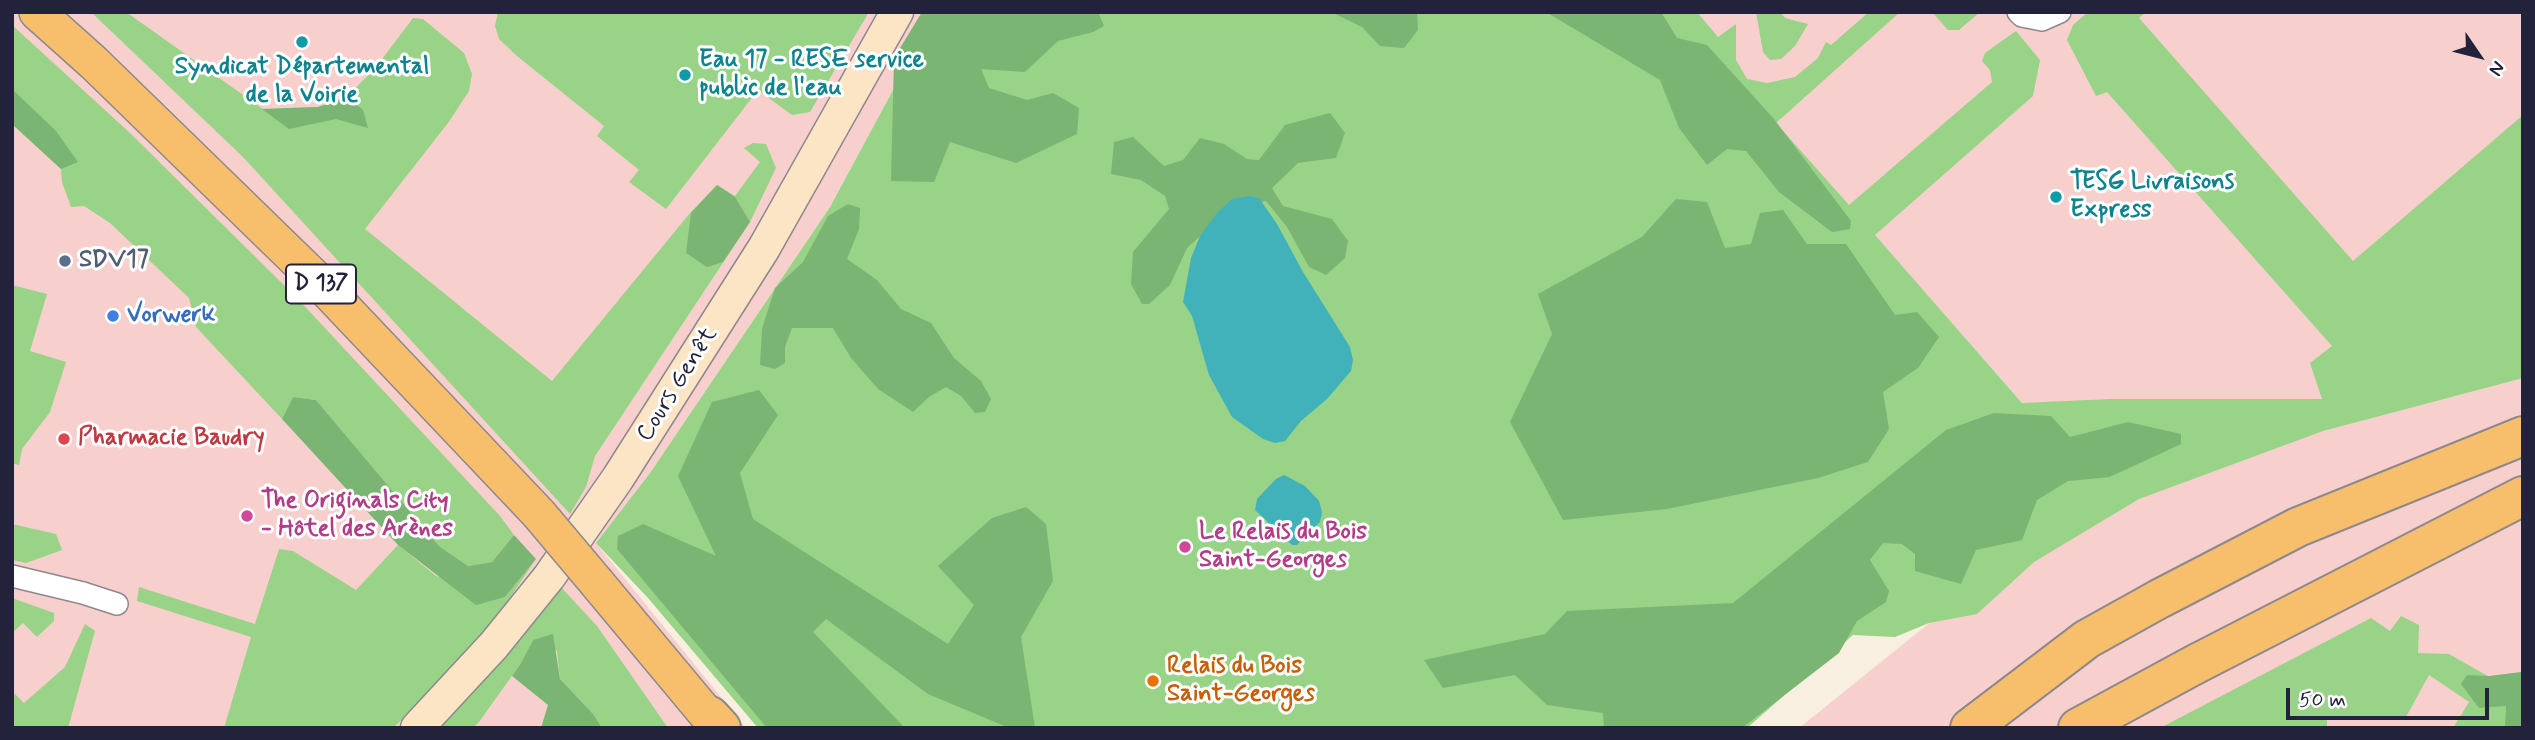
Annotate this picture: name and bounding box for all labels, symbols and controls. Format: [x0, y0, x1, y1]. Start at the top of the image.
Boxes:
north arrow [2444, 21, 2514, 91]
marker: Syndicat Départemental de la Voirie [294, 34, 310, 50]
place label: Eau 17 - RESE service public de l'eau [699, 47, 924, 103]
place label: Syndicat Départemental de la Voirie [175, 54, 429, 110]
text: N [2483, 56, 2510, 81]
marker: Eau 17 - RESE service public de l'eau [677, 67, 693, 83]
place label: TESG Livraisons Express [2070, 169, 2234, 225]
marker: TESG Livraisons Express [2048, 189, 2064, 205]
place label: SDV17 [79, 247, 149, 275]
marker: SDV17 [57, 253, 73, 269]
road number: D 137 [286, 264, 356, 304]
place label: Vorwerk [127, 302, 215, 330]
marker: Vorwerk [105, 308, 121, 324]
street label: Cours Genêt [631, 322, 725, 448]
place label: Pharmacie Baudry [78, 425, 265, 453]
marker: Pharmacie Baudry [56, 431, 72, 447]
place label: The Originals City - Hôtel des Arènes [261, 488, 453, 544]
marker: The Originals City - Hôtel des Arènes [239, 508, 255, 524]
place label: Le Relais du Bois Saint-Georges [1199, 519, 1367, 575]
marker: Le Relais du Bois Saint-Georges [1177, 539, 1193, 555]
place label: Relais du Bois Saint-Georges [1167, 653, 1315, 709]
marker: Relais du Bois Saint-Georges [1145, 673, 1161, 689]
scale bar [2290, 674, 2493, 718]
text: 50 m [2299, 686, 2346, 714]

